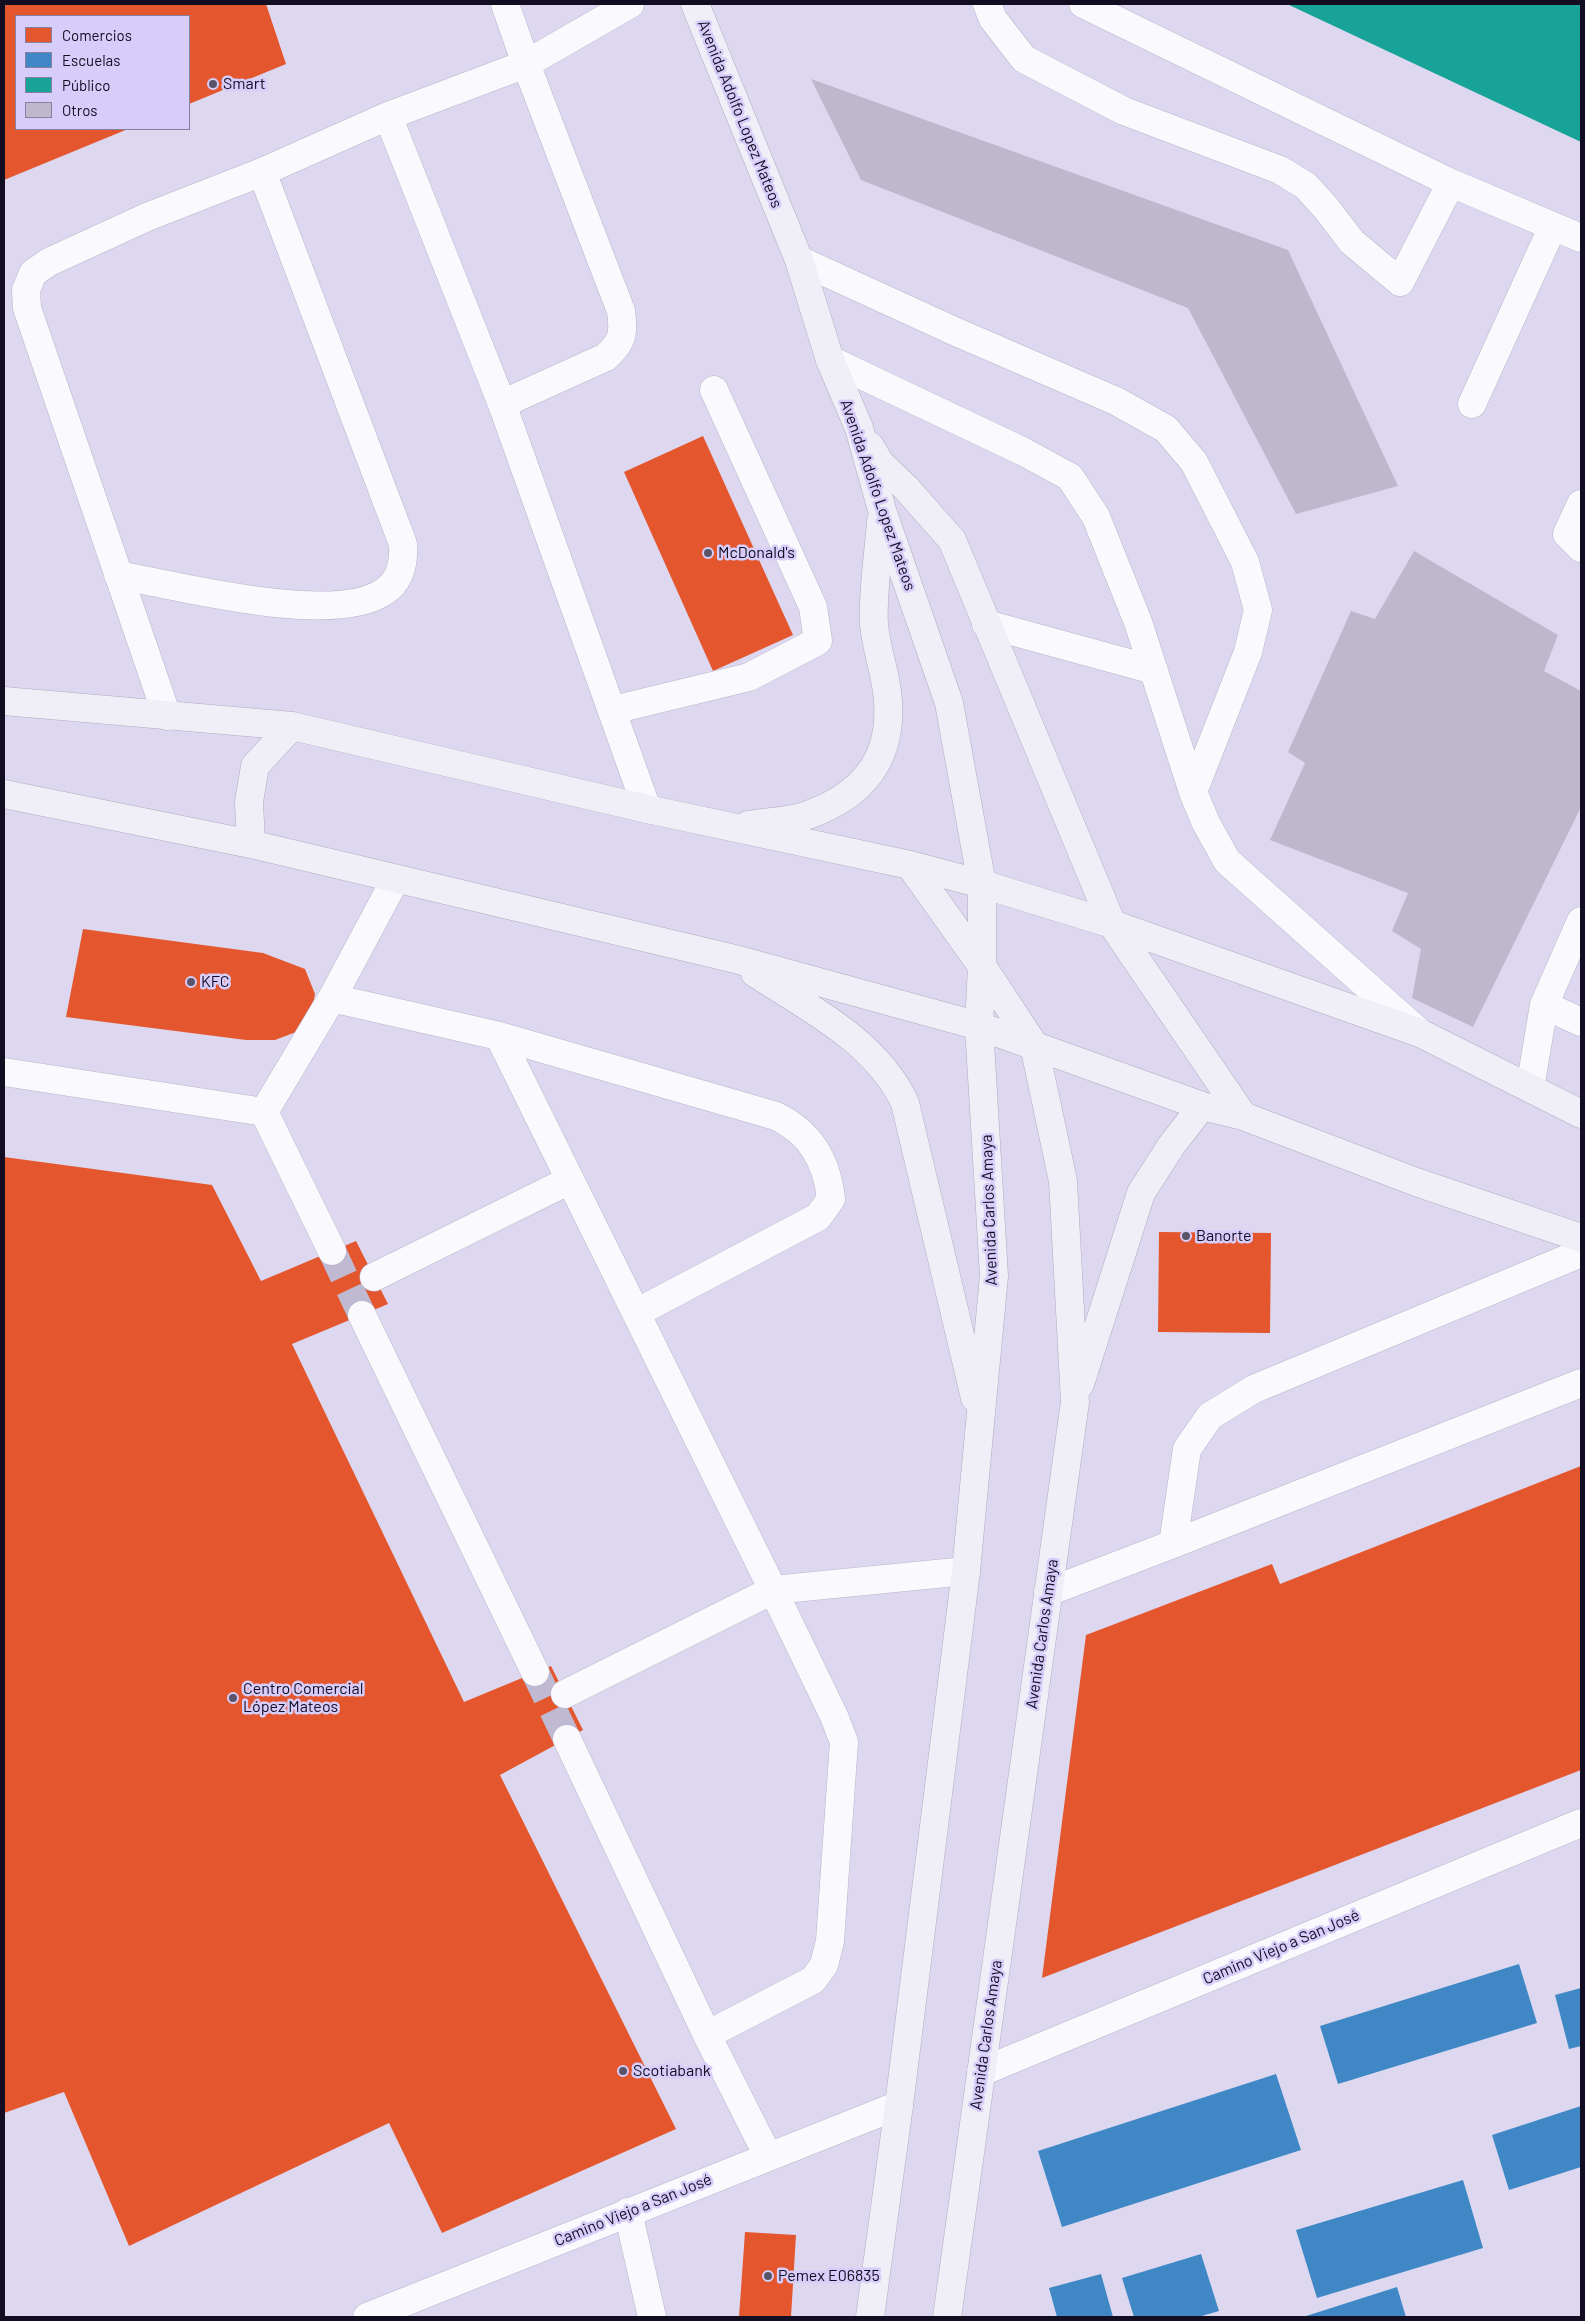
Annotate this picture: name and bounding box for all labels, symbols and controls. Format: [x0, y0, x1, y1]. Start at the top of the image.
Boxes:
legend [15, 15, 190, 130]
street label: Avenida Adolfo Lopez Mateos [693, 17, 787, 211]
text: Comercios [62, 26, 132, 44]
text: Escuelas [62, 51, 120, 69]
place label: Smart [223, 74, 266, 94]
text: Público [62, 76, 110, 94]
marker: Smart [207, 78, 219, 90]
text: Otros [62, 101, 98, 119]
street label: Avenida Adolfo Lopez Mateos [836, 397, 920, 593]
place label: McDonald's [718, 543, 795, 563]
marker: McDonald's [702, 547, 714, 559]
place label: KFC [201, 972, 230, 992]
marker: KFC [185, 976, 197, 988]
street label: Avenida Carlos Amaya [977, 1134, 1001, 1286]
place label: Banorte [1196, 1226, 1252, 1246]
marker: Banorte [1180, 1230, 1192, 1242]
street label: Avenida Carlos Amaya [1022, 1558, 1062, 1710]
place label: Centro Comercial López Mateos [243, 1679, 363, 1717]
marker: Centro Comercial López Mateos [227, 1692, 239, 1704]
street label: Camino Viejo a San José [1200, 1905, 1362, 1989]
street label: Avenida Carlos Amaya [966, 1959, 1006, 2111]
place label: Scotiabank [633, 2061, 711, 2081]
marker: Scotiabank [617, 2065, 629, 2077]
street label: Camino Viejo a San José [551, 2170, 715, 2250]
place label: Pemex E06835 [778, 2266, 880, 2286]
marker: Pemex E06835 [762, 2270, 774, 2282]

